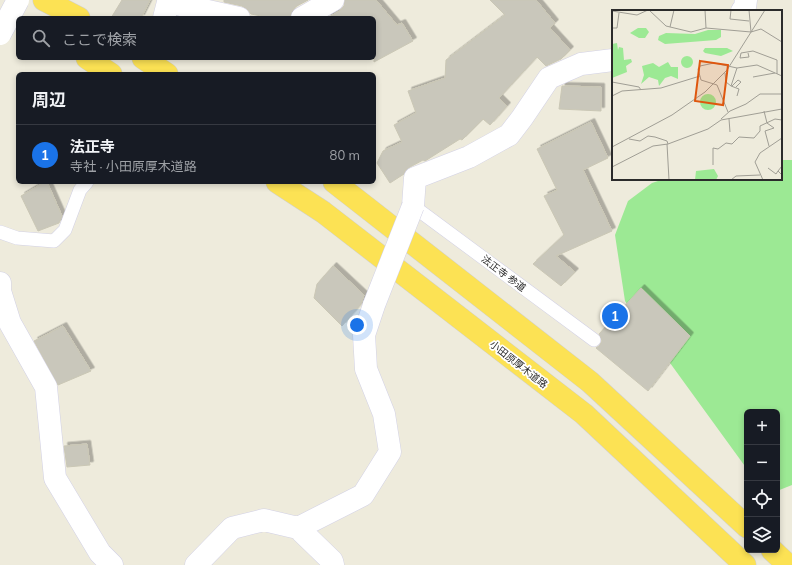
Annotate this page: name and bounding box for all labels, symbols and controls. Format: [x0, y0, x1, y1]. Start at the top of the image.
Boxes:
inset map [612, 10, 782, 180]
search box [16, 16, 376, 60]
icon: search [30, 27, 52, 49]
text: ここで検索 [62, 30, 137, 49]
text: 周辺 [32, 89, 66, 110]
text: 法正寺 [70, 137, 115, 156]
text: 1 [41, 147, 49, 163]
text: 80 m [330, 147, 360, 163]
text: 寺社 · 小田原厚木道路 [70, 158, 197, 174]
street label: 法正寺 参道 [479, 252, 529, 294]
pin: 1 [602, 301, 628, 331]
your location [347, 315, 367, 335]
street label: 小田原厚木道路 [487, 338, 550, 391]
map controls [744, 409, 780, 553]
button: + [744, 409, 780, 445]
button: − [744, 445, 780, 481]
button: locate [744, 481, 780, 517]
button: layers [744, 517, 780, 553]

